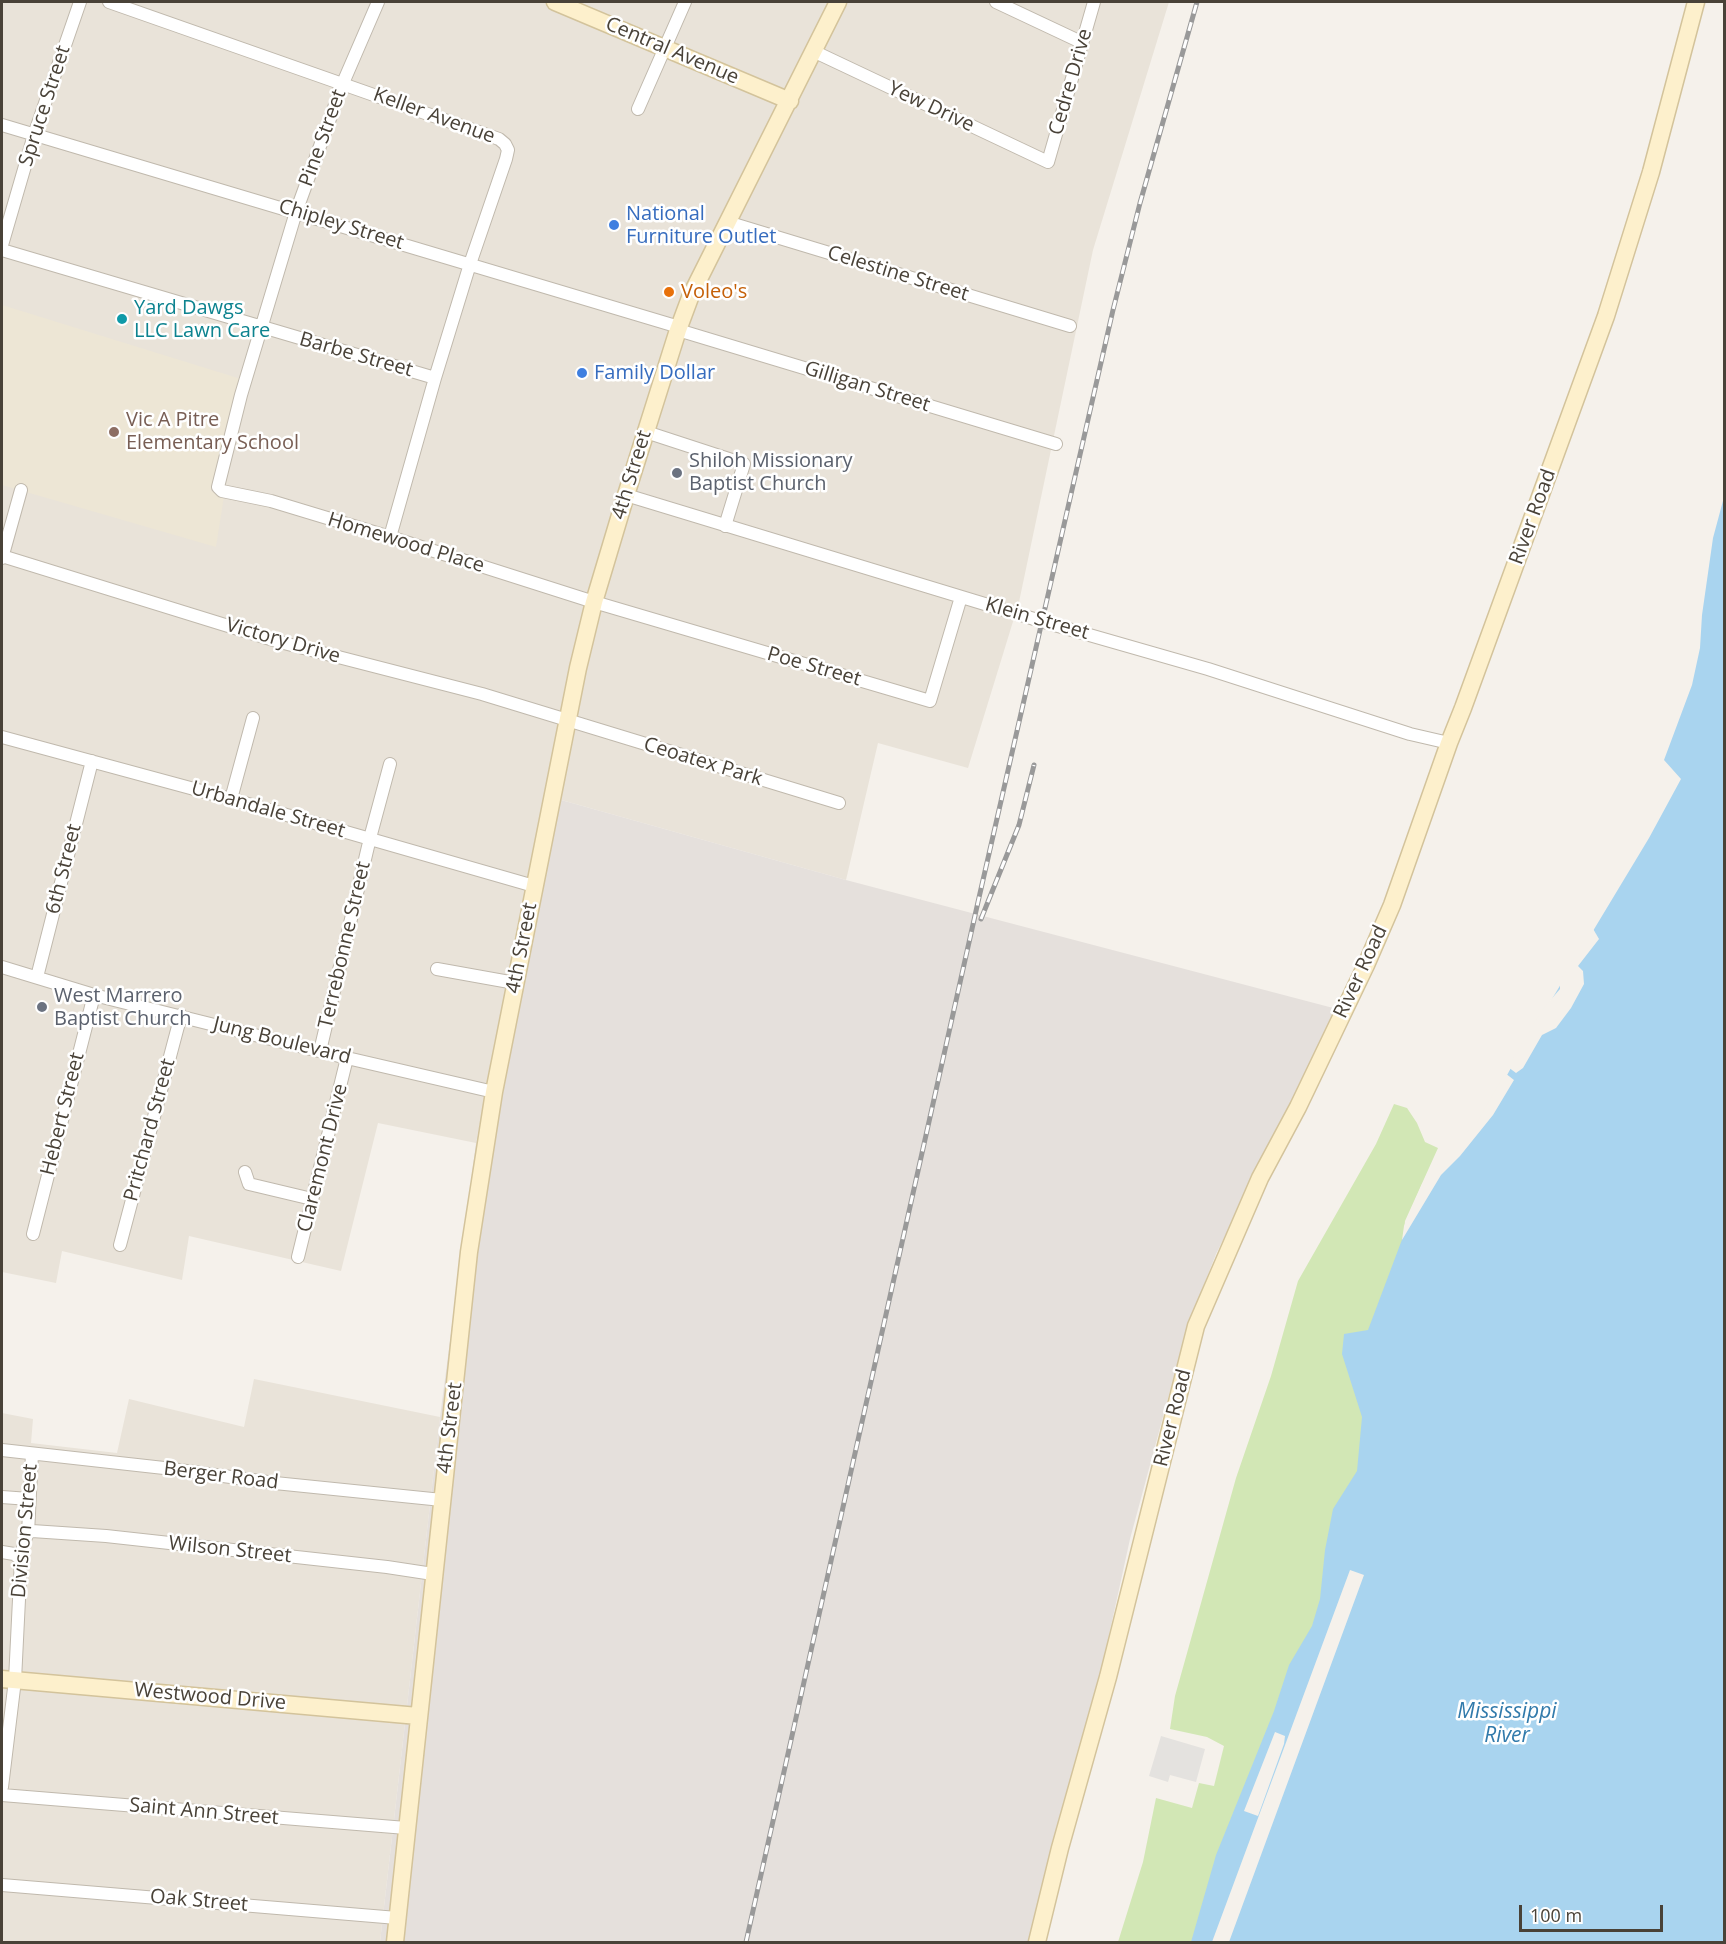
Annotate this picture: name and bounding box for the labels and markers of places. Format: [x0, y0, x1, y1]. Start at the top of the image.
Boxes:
place label: National Furniture Outlet [626, 202, 776, 249]
marker: National Furniture Outlet [607, 218, 621, 232]
place label: Voleo's [681, 280, 747, 304]
marker: Voleo's [662, 285, 676, 299]
place label: Yard Dawgs LLC Lawn Care [134, 296, 270, 343]
marker: Yard Dawgs LLC Lawn Care [115, 312, 129, 326]
place label: Family Dollar [594, 361, 715, 385]
marker: Family Dollar [575, 366, 589, 380]
place label: Vic A Pitre Elementary School [126, 408, 299, 455]
marker: Vic A Pitre Elementary School [107, 425, 121, 439]
place label: Shiloh Missionary Baptist Church [689, 449, 853, 496]
marker: Shiloh Missionary Baptist Church [670, 466, 684, 480]
place label: West Marrero Baptist Church [54, 984, 191, 1031]
marker: West Marrero Baptist Church [35, 1000, 49, 1014]

